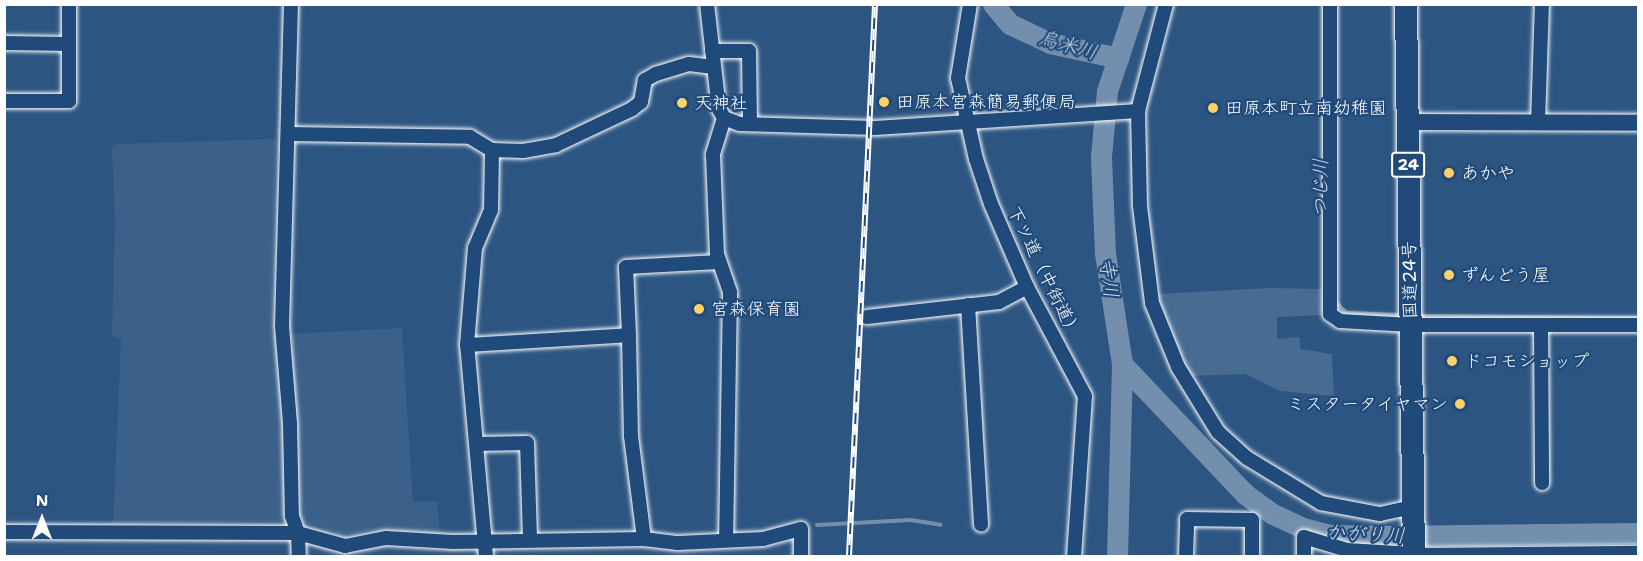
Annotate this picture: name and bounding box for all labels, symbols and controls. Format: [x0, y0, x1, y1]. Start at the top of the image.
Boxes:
water label: 烏米川 [1036, 25, 1100, 65]
place label: 田原本宮森簡易郵便局 [896, 91, 1076, 113]
place label: 天神社 [694, 92, 748, 114]
marker: 田原本宮森簡易郵便局 [877, 95, 891, 109]
marker: 天神社 [675, 96, 689, 110]
place label: 田原本町立南幼稚園 [1225, 97, 1387, 119]
marker: 田原本町立南幼稚園 [1206, 101, 1220, 115]
road number: 24 [1390, 152, 1426, 178]
water label: つじ川 [1308, 158, 1332, 218]
place label: あかや [1461, 162, 1515, 184]
marker: あかや [1442, 166, 1456, 180]
street label: 下ツ道（中街道） [1003, 203, 1085, 341]
street label: 国道24号 [1399, 241, 1421, 319]
water label: 寺川 [1094, 257, 1124, 299]
place label: ずんどう屋 [1461, 264, 1551, 286]
marker: ずんどう屋 [1442, 268, 1456, 282]
place label: 宮森保育園 [711, 298, 801, 320]
marker: 宮森保育園 [692, 302, 706, 316]
place label: ドコモショップ [1464, 350, 1590, 372]
marker: ドコモショップ [1445, 354, 1459, 368]
place label: ミスタータイヤマン [1286, 393, 1448, 415]
marker: ミスタータイヤマン [1453, 397, 1467, 411]
north arrow [12, 489, 72, 549]
text: N [36, 490, 48, 511]
water label: かがり川 [1324, 520, 1406, 548]

